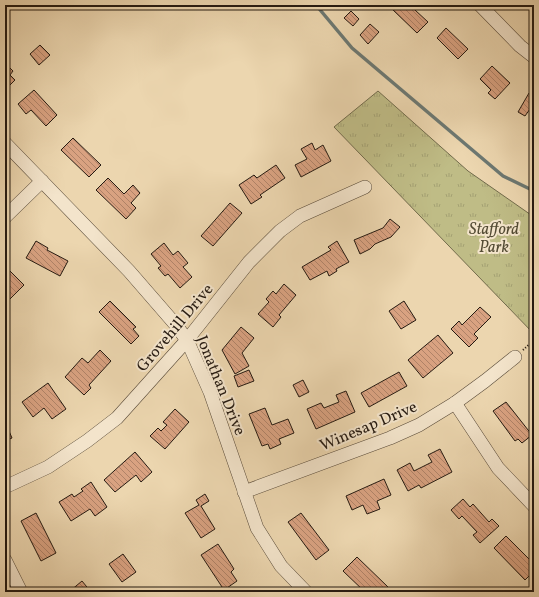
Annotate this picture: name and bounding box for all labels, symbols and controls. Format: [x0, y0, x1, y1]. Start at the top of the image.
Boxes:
park label: Stafford Park [469, 219, 519, 259]
street label: Grovehill Drive [132, 280, 219, 377]
street label: Jonathan Drive [190, 332, 250, 439]
street label: Winesap Drive [317, 396, 421, 457]

